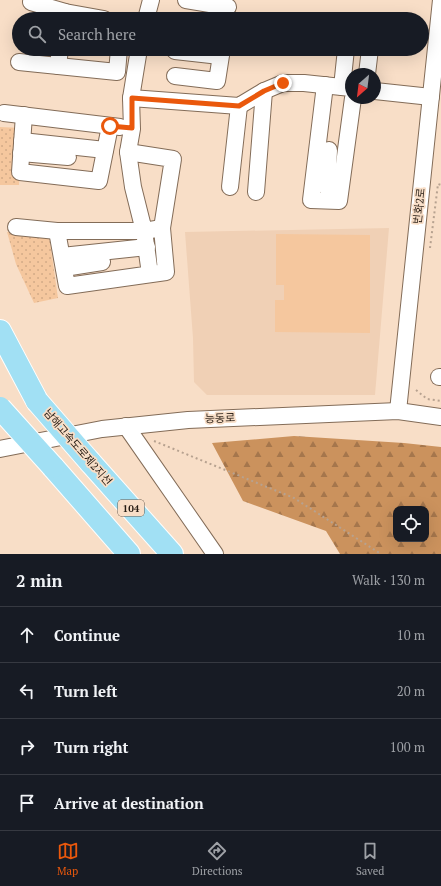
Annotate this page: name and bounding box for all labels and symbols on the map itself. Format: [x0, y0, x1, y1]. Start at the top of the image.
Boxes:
north arrow [345, 68, 381, 104]
route end [274, 74, 292, 92]
route start [101, 117, 119, 135]
street label: 번화2로 [410, 187, 428, 225]
street label: 남해고속도로제2지선 [41, 406, 115, 488]
street label: 능동로 [205, 410, 235, 426]
road number: 104 [118, 500, 144, 516]

